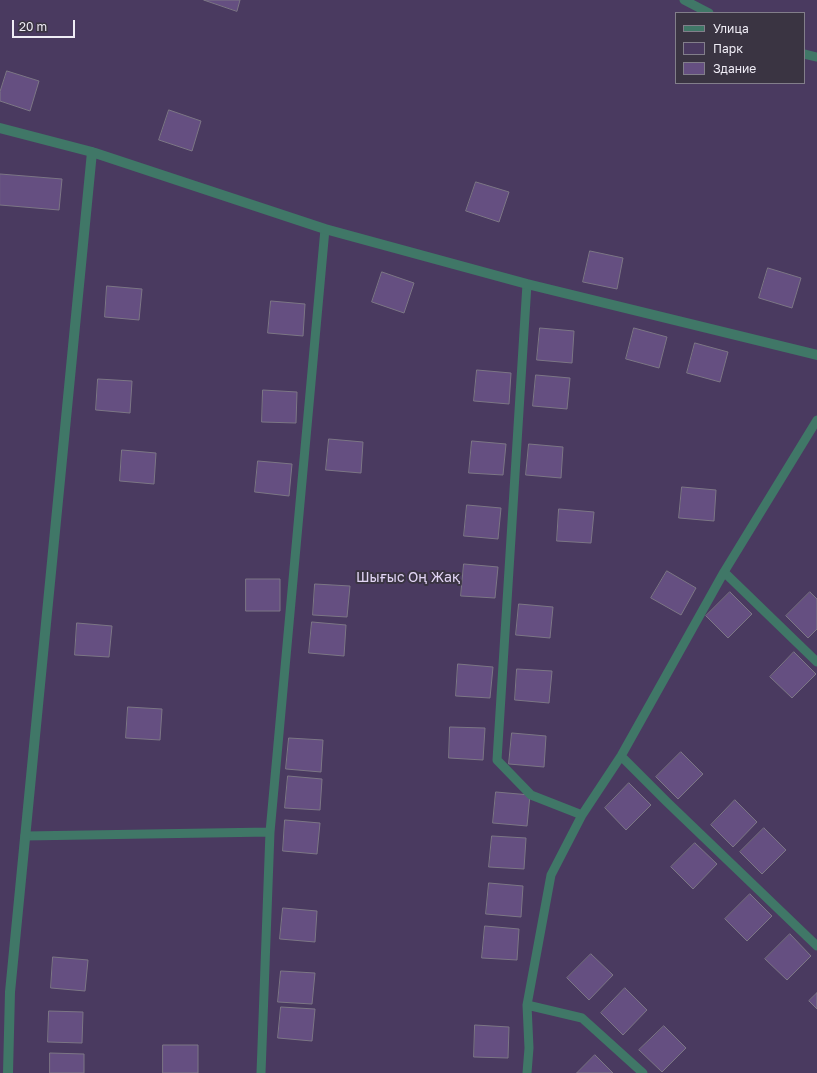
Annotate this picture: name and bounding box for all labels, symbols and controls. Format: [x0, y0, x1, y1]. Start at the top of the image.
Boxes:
scale bar [14, 12, 77, 38]
legend [675, 12, 805, 84]
text: 20 m [19, 19, 47, 34]
text: Улица [713, 21, 749, 36]
text: Парк [713, 41, 743, 56]
text: Здание [713, 61, 756, 76]
park label: Шығыс Оң Жақ [356, 570, 460, 586]

